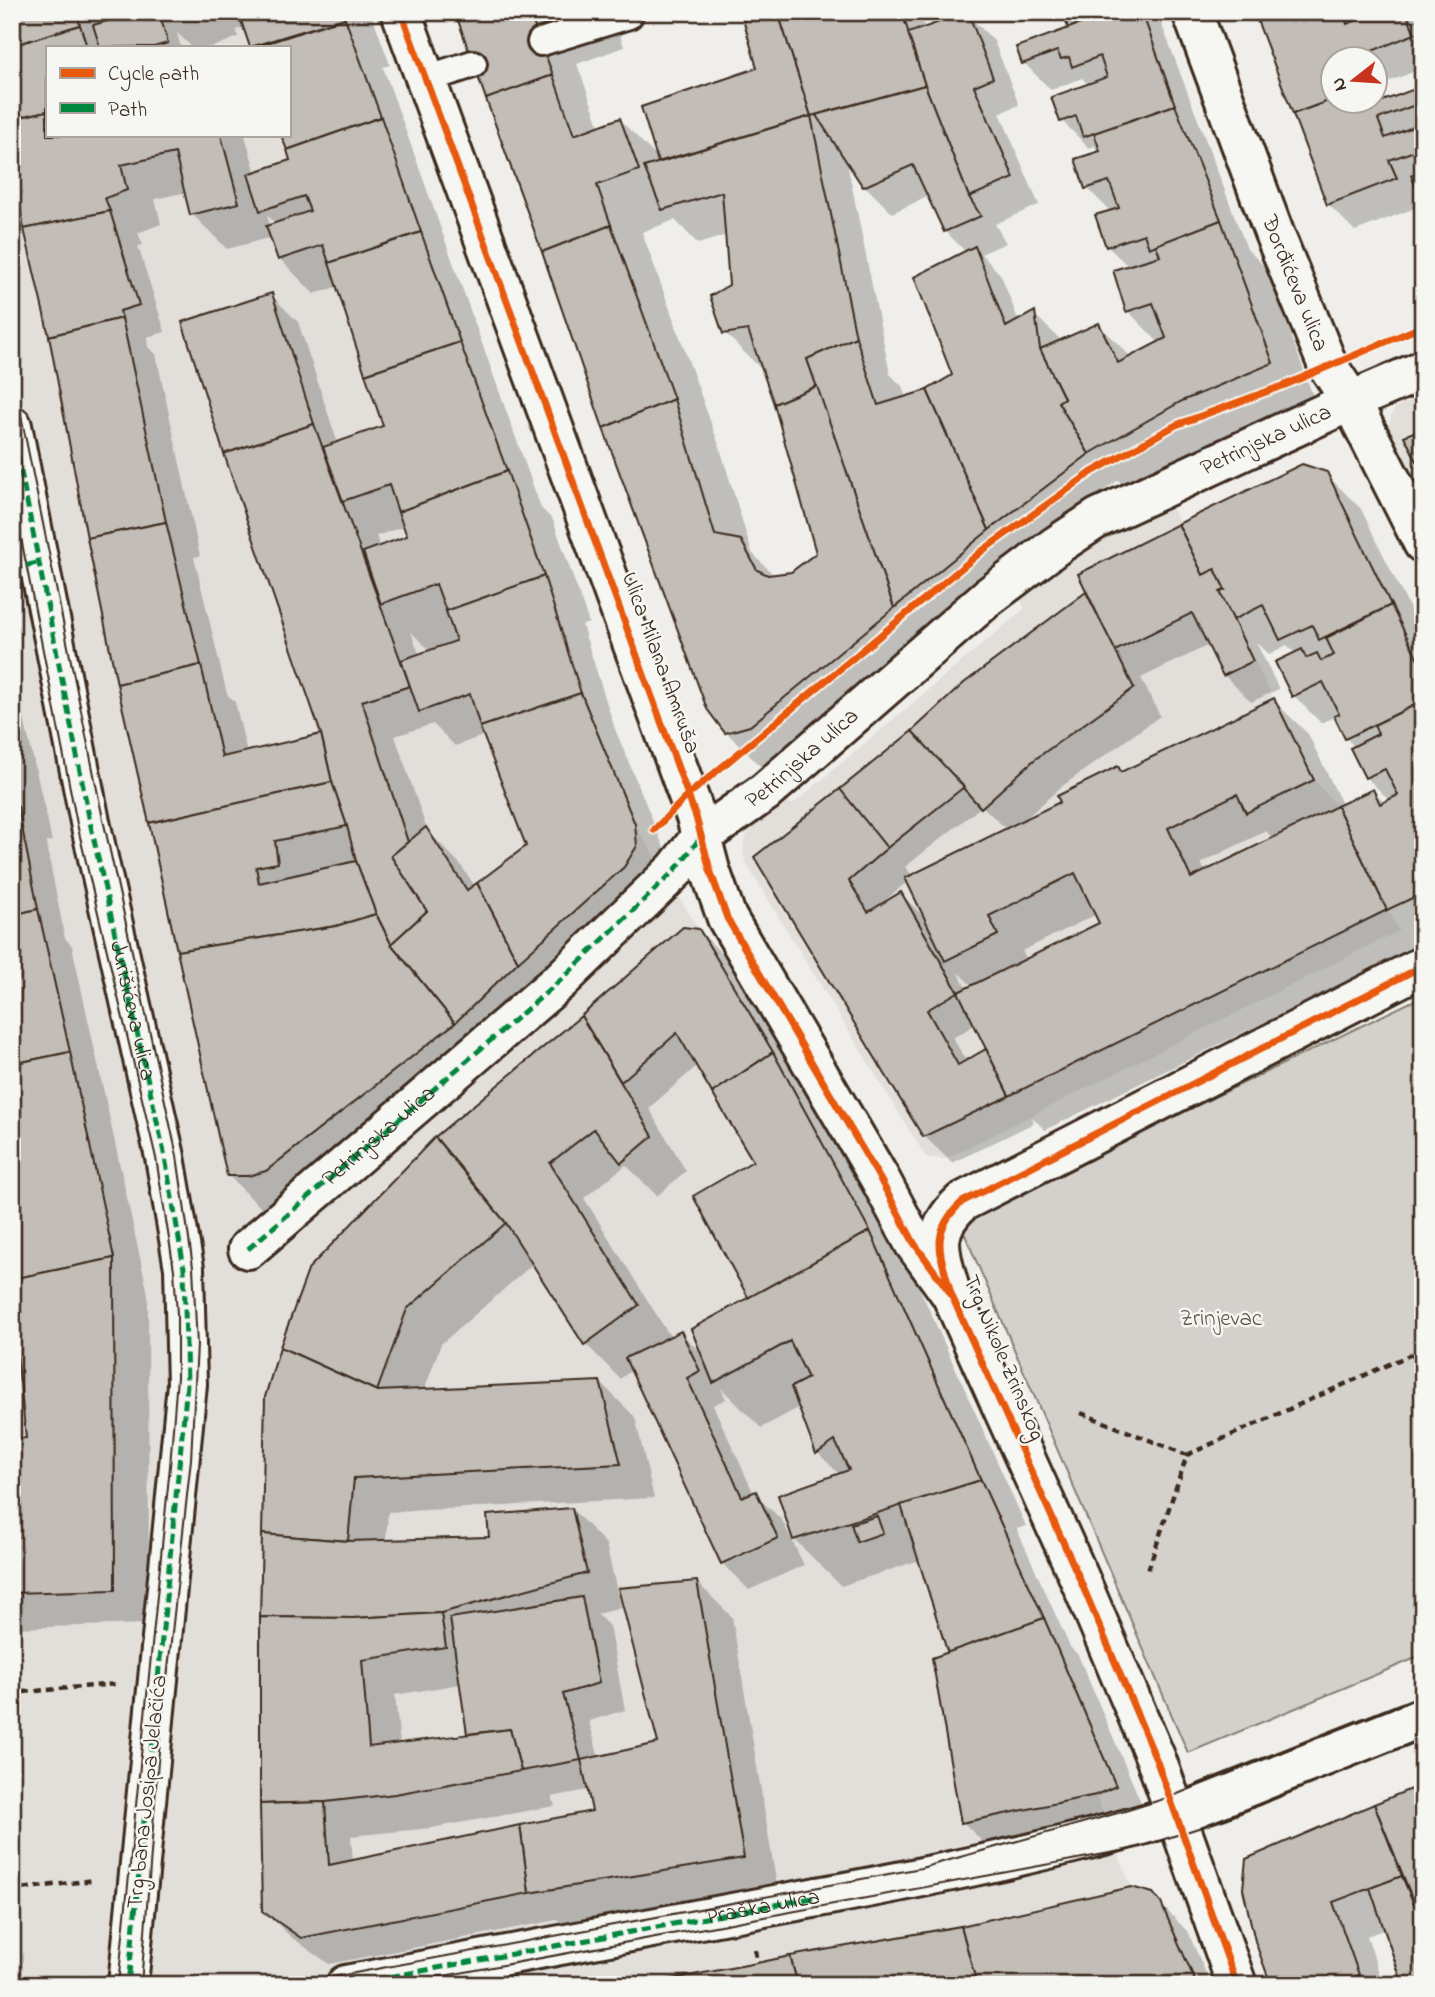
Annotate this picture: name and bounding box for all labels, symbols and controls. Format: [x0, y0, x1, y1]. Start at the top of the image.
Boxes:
legend [46, 46, 290, 136]
north arrow [1320, 46, 1390, 116]
text: Cycle path [108, 60, 199, 92]
text: N [1325, 74, 1355, 94]
text: Path [108, 96, 147, 126]
street label: Đorđićeva ulica [1252, 210, 1337, 356]
street label: Petrinjska ulica [1195, 396, 1337, 485]
street label: Ulica Milana Amruša [612, 568, 708, 758]
street label: Petrinjska ulica [739, 700, 866, 817]
street label: Jurišićeva ulica [101, 937, 164, 1084]
street label: Petrinjska ulica [315, 1078, 443, 1195]
street label: Trg Nikole Zrinskog [952, 1270, 1053, 1446]
park label: Zrinjevac [1180, 1303, 1263, 1336]
street label: Trg bana Josipa Jelačića [119, 1673, 178, 1911]
street label: Praška ulica [703, 1881, 822, 1934]

